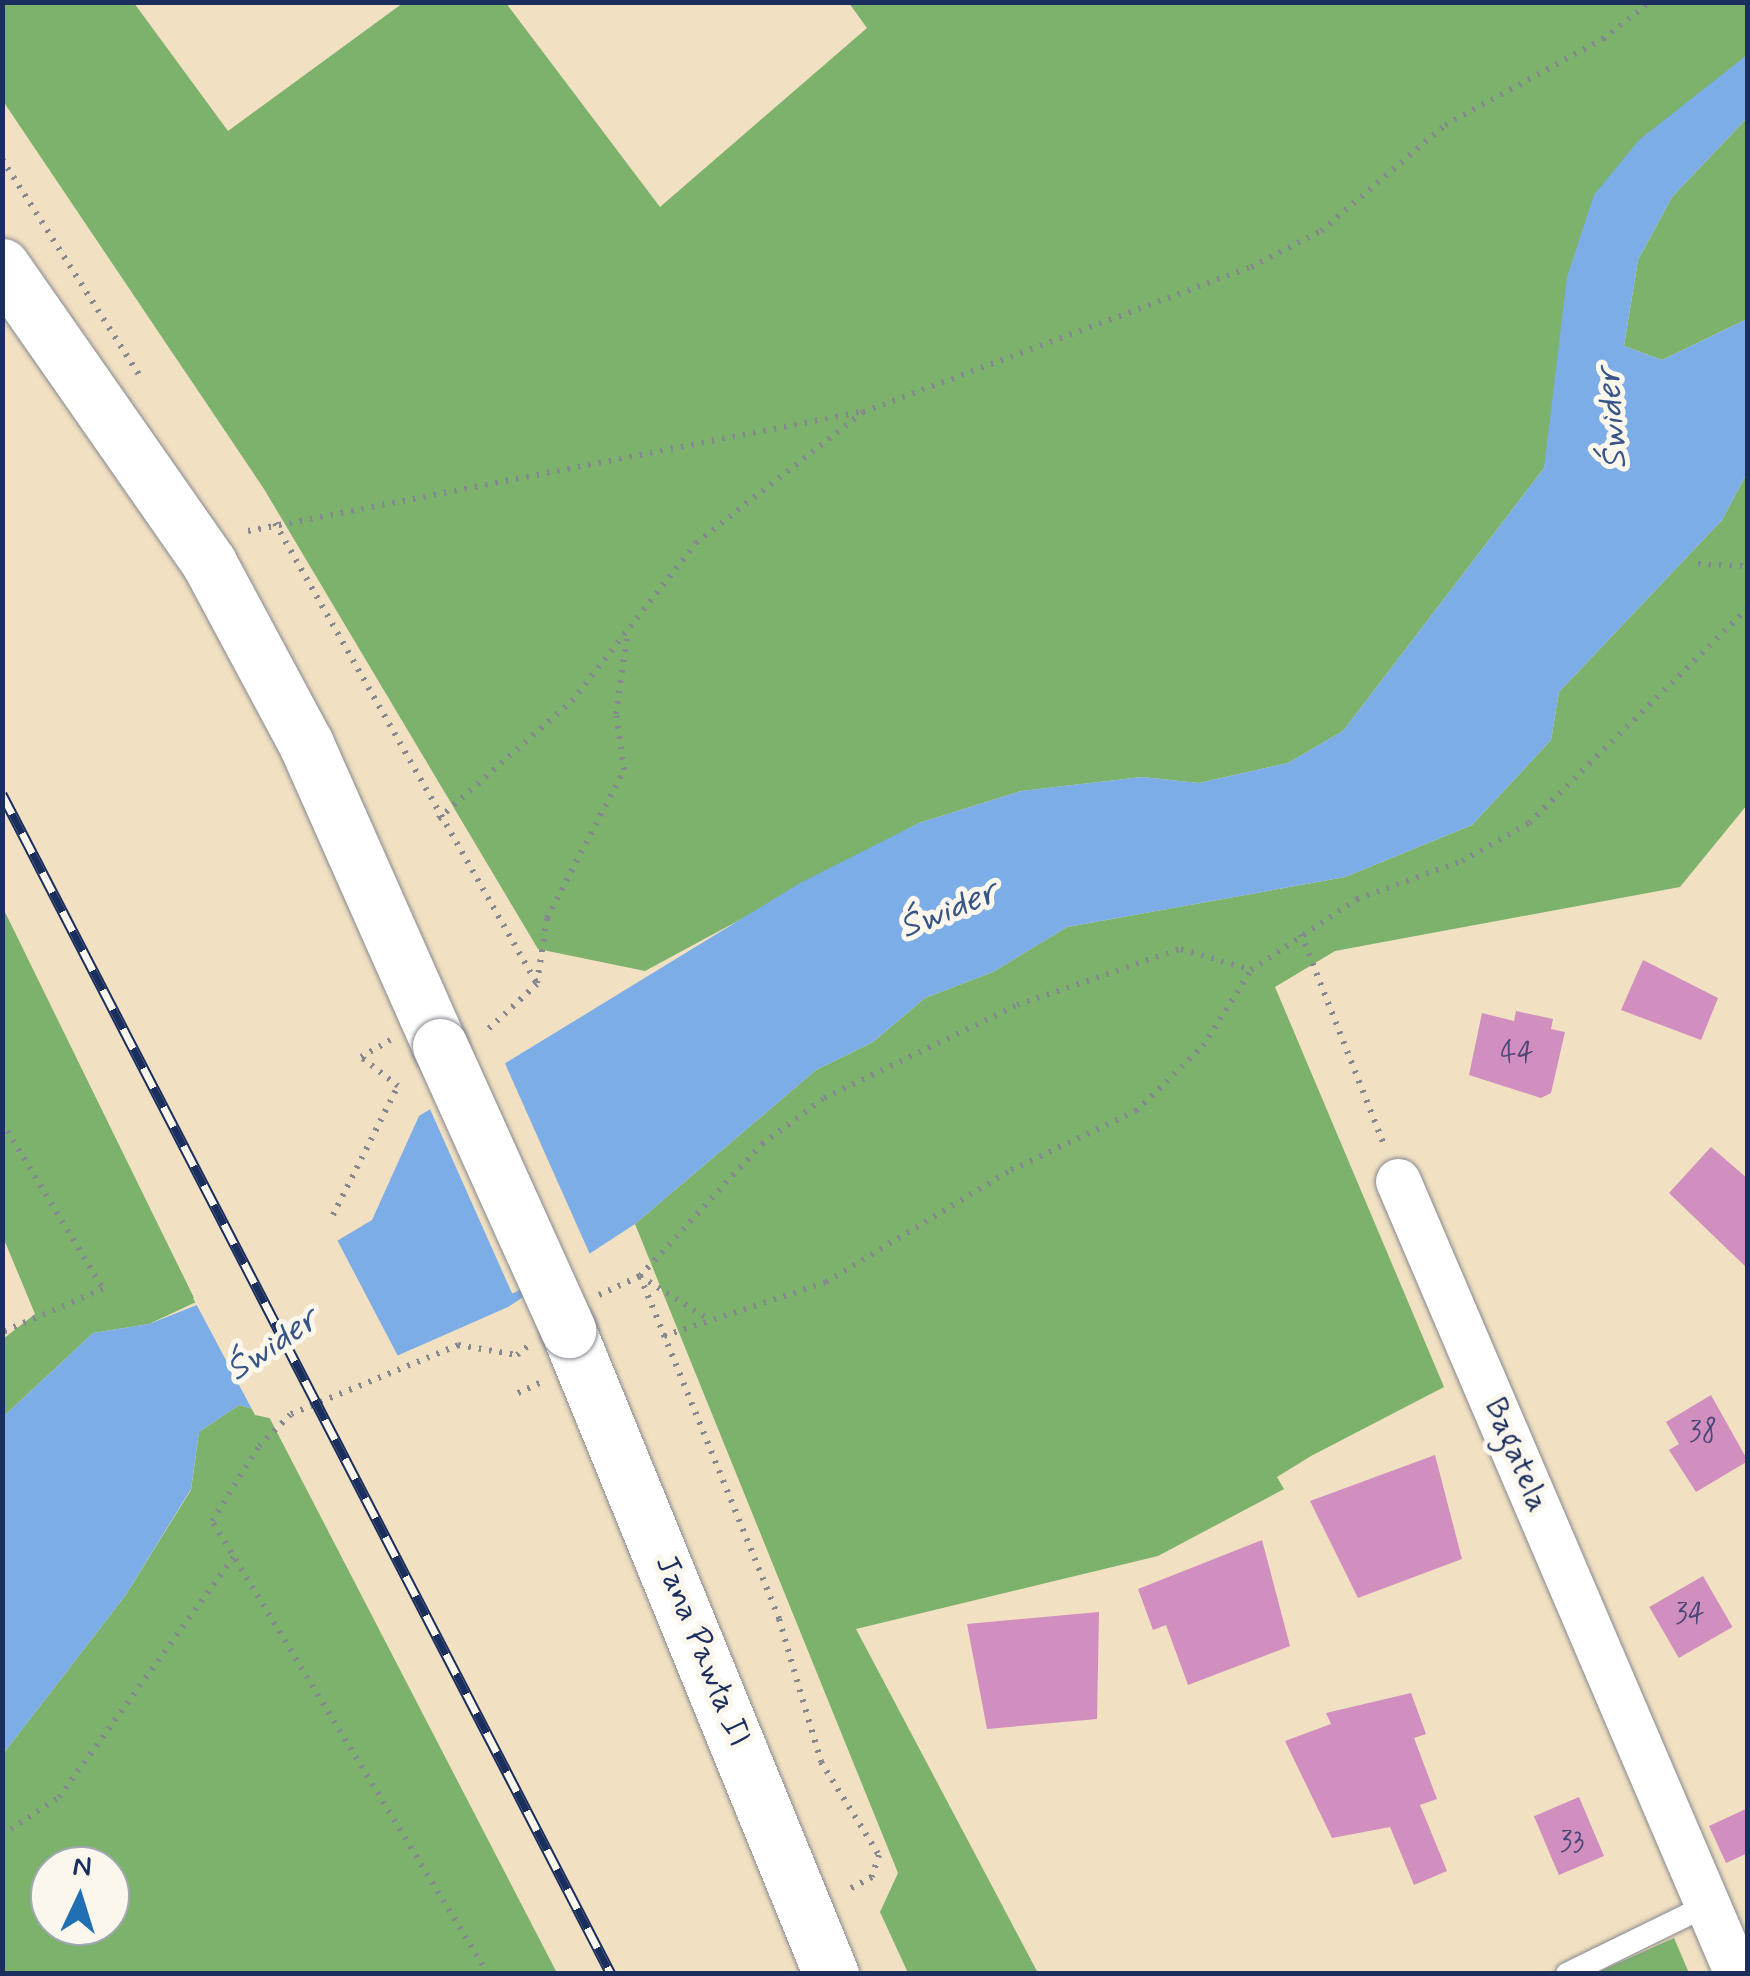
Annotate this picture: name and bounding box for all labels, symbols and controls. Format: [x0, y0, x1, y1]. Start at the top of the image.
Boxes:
water label: Świder [1588, 367, 1636, 471]
water label: Świder [893, 872, 1003, 948]
house number: 44 [1500, 1037, 1534, 1071]
water label: Świder [218, 1299, 326, 1391]
street label: Bagatela [1475, 1392, 1557, 1518]
house number: 38 [1689, 1416, 1717, 1450]
street label: Jana Pawła II [646, 1550, 758, 1752]
house number: 34 [1675, 1598, 1705, 1632]
house number: 33 [1560, 1826, 1584, 1860]
north arrow [30, 1846, 130, 1946]
text: N [71, 1848, 93, 1887]

